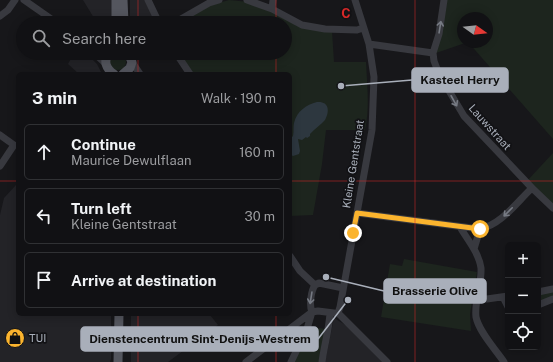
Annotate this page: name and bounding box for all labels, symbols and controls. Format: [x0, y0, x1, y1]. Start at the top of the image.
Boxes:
text: C [341, 6, 351, 21]
north arrow [457, 12, 493, 48]
search box [16, 16, 292, 60]
one-way arrow [436, 21, 444, 34]
icon: search [30, 27, 52, 49]
text: Search here [62, 30, 146, 47]
callout: Kasteel Herry [412, 68, 508, 92]
text: Kasteel Herry [420, 73, 500, 87]
text: 3 min [32, 88, 77, 108]
text: Walk · 190 m [201, 91, 276, 106]
one-way arrow [451, 95, 459, 107]
street label: Lauwstraat [466, 102, 514, 152]
street label: Kleine Gentstraat [340, 119, 366, 209]
text: Continue [71, 136, 136, 153]
icon: ahead [33, 141, 55, 163]
text: 160 m [239, 145, 275, 160]
text: Maurice Dewulflaan [71, 153, 191, 168]
text: Turn left [71, 200, 132, 217]
icon: left [33, 205, 55, 227]
one-way arrow [503, 207, 513, 217]
text: 30 m [245, 209, 275, 224]
text: Kleine Gentstraat [71, 217, 177, 232]
route start [471, 220, 489, 238]
route end [344, 224, 362, 242]
map controls [505, 242, 541, 350]
button: + [505, 242, 541, 278]
icon: arrive [33, 269, 55, 291]
text: Arrive at destination [71, 272, 216, 289]
button: − [505, 278, 541, 314]
callout: Brasserie Olive [384, 279, 486, 303]
text: Brasserie Olive [392, 284, 478, 298]
one-way arrow [307, 291, 315, 304]
button: locate [505, 314, 541, 350]
shop icon: TUI [4, 327, 26, 349]
callout: Dienstencentrum Sint-Denijs-Westrem [81, 327, 318, 351]
place label: TUI [29, 332, 46, 344]
text: Dienstencentrum Sint-Denijs-Westrem [89, 332, 311, 346]

